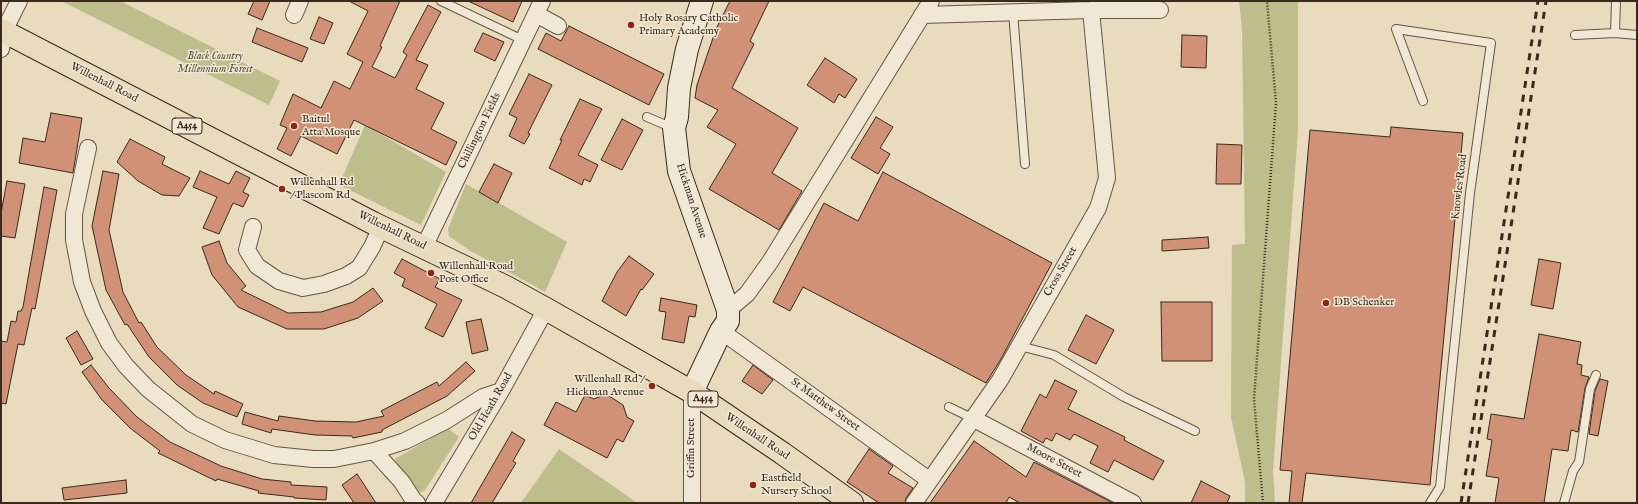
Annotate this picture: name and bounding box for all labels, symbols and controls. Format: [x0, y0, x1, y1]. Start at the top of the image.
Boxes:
place label: Holy Rosary Catholic Primary Academy [639, 12, 738, 38]
marker: Holy Rosary Catholic Primary Academy [626, 20, 636, 30]
park label: Black Country Millennium Forest [177, 50, 253, 76]
street label: Willenhall Road [68, 60, 140, 106]
street label: Chillington Fields [456, 91, 504, 171]
place label: Baitul Atta Mosque [302, 113, 360, 139]
road number: A454 [172, 118, 202, 134]
marker: Baitul Atta Mosque [289, 121, 299, 131]
street label: Knowles Road [1449, 153, 1471, 221]
street label: Hickman Avenue [673, 162, 709, 240]
place label: Willenhall Rd / Plascom Rd [290, 176, 354, 202]
marker: Willenhall Rd / Plascom Rd [277, 184, 287, 194]
street label: Willenhall Road [356, 209, 428, 253]
street label: Cross Street [1041, 245, 1081, 299]
place label: Willenhall Road Post Office [439, 260, 513, 286]
marker: Willenhall Road Post Office [426, 268, 436, 278]
place label: DB Schenker [1334, 296, 1394, 310]
marker: DB Schenker [1321, 298, 1331, 308]
street label: Old Heath Road [466, 371, 516, 443]
place label: Willenhall Rd / Hickman Avenue [566, 373, 644, 399]
street label: St Matthew Street [788, 375, 862, 435]
marker: Willenhall Rd / Hickman Avenue [647, 381, 657, 391]
road number: A454 [688, 391, 718, 407]
street label: Willenhall Road [723, 411, 791, 463]
street label: Griffin Street [685, 418, 699, 478]
street label: Moore Street [1024, 441, 1084, 481]
place label: Eastfield Nursery School [761, 472, 832, 498]
marker: Eastfield Nursery School [748, 480, 758, 490]

